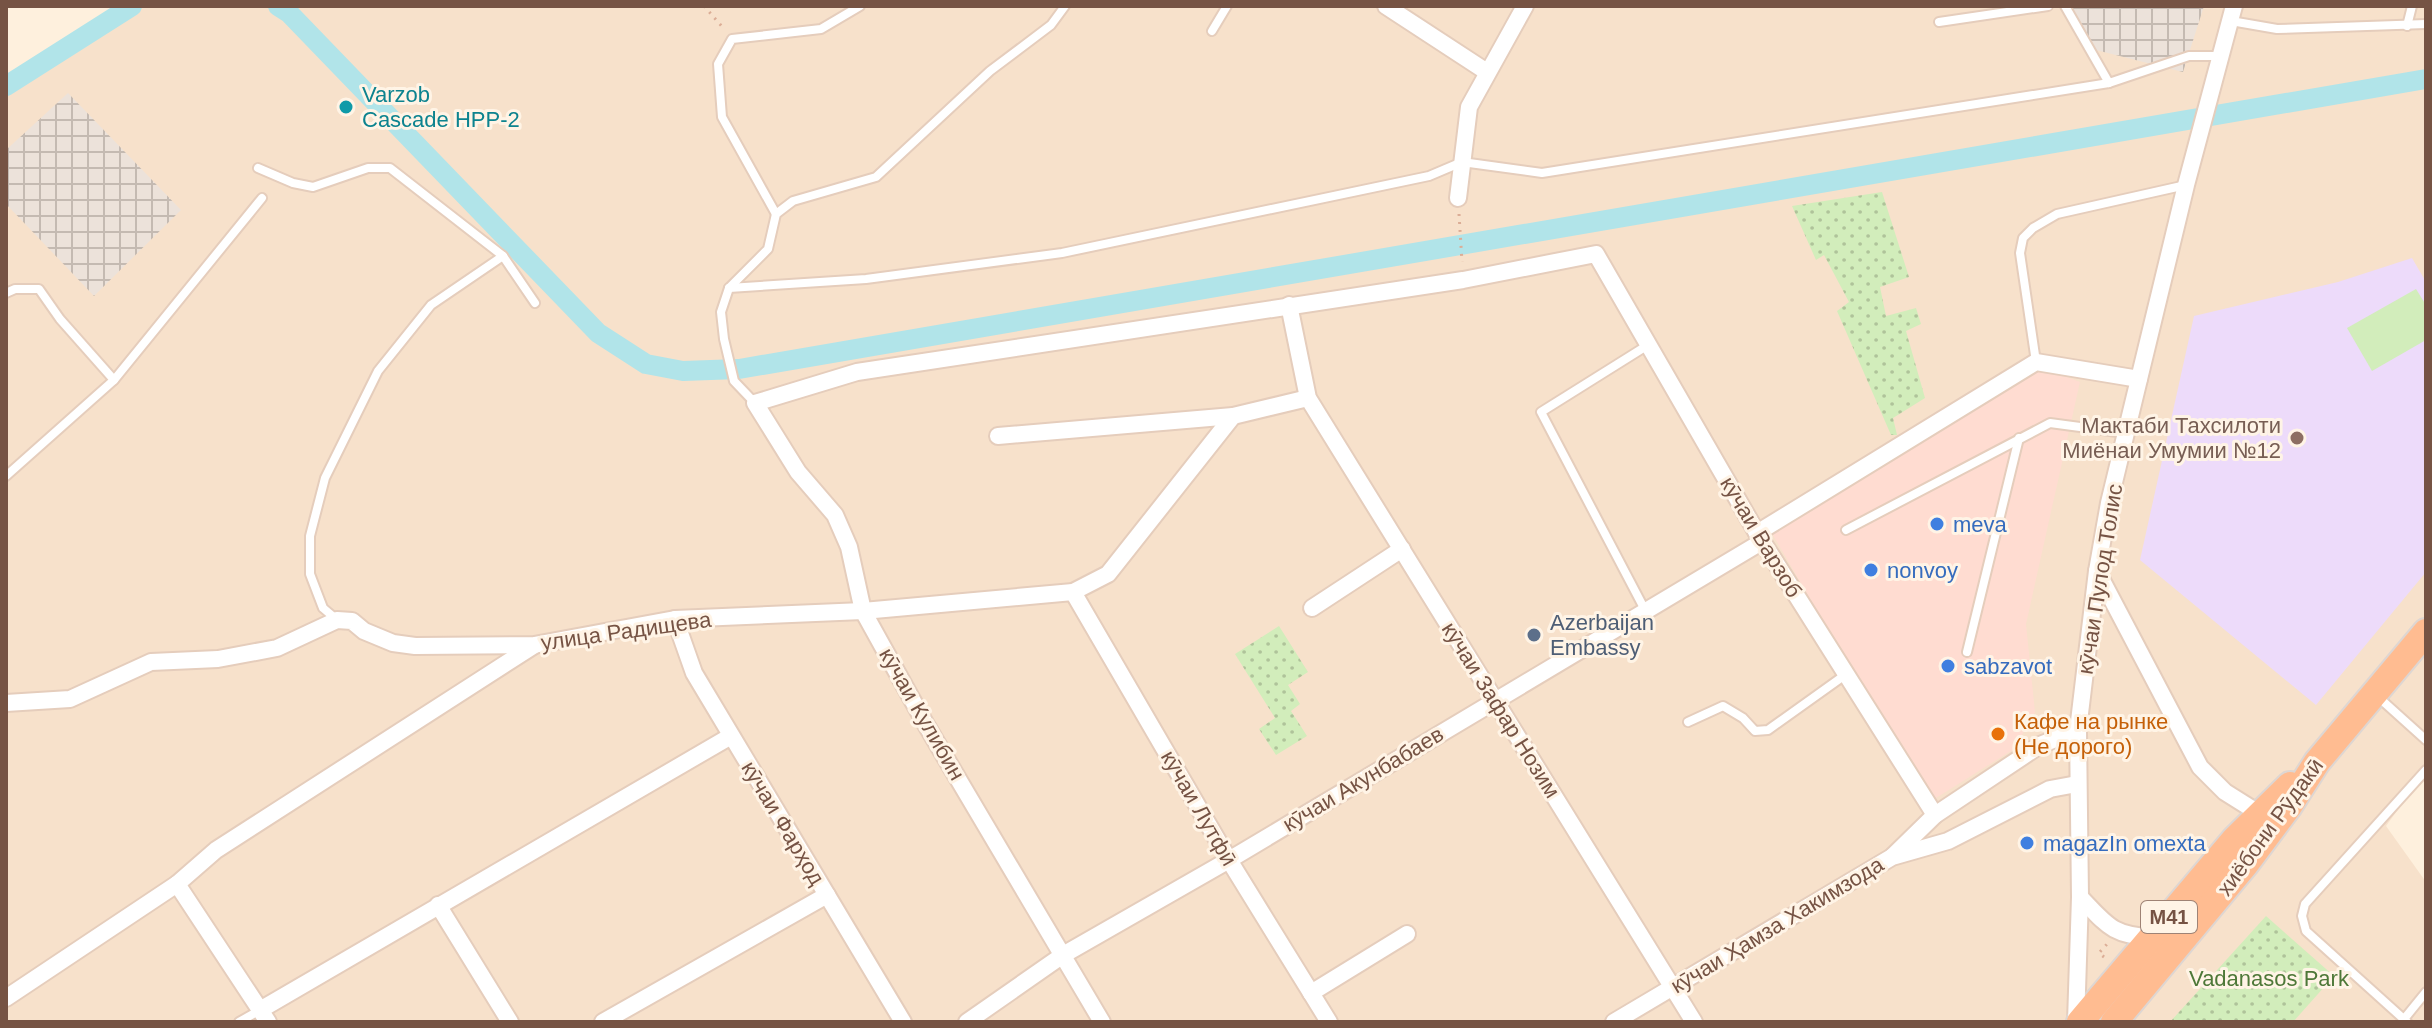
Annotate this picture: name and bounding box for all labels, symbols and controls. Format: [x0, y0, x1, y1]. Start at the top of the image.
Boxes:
place label: Varzob Cascade HPP-2 [362, 82, 520, 132]
marker: Varzob Cascade HPP-2 [337, 98, 355, 116]
place label: Мактаби Тахсилоти Миёнаи Умумии №12 [2062, 413, 2281, 463]
marker: Мактаби Тахсилоти Миёнаи Умумии №12 [2288, 429, 2306, 447]
street label: кӯчаи Варзоб [1715, 472, 1807, 602]
street label: кӯчаи Пулод Толис [2073, 482, 2127, 676]
place label: meva [1953, 512, 2008, 537]
marker: meva [1928, 515, 1946, 533]
place label: nonvoy [1887, 558, 1958, 583]
marker: nonvoy [1862, 561, 1880, 579]
street label: улица Радищева [539, 607, 713, 655]
place label: Azerbaijan Embassy [1550, 610, 1654, 660]
street label: кӯчаи Зафар Нозим [1437, 618, 1565, 802]
marker: Azerbaijan Embassy [1525, 626, 1543, 644]
street label: кӯчаи Кулибин [874, 644, 970, 784]
place label: sabzavot [1964, 654, 2052, 679]
marker: sabzavot [1939, 657, 1957, 675]
place label: Кафе на рынке (Не дорого) [2014, 709, 2168, 759]
street label: кӯчаи Акунбабаев [1278, 721, 1448, 837]
marker: Кафе на рынке (Не дорого) [1989, 725, 2007, 743]
street label: кӯчаи Лутфӣ [1156, 746, 1242, 870]
street label: хиёбони Рӯдакӣ [2212, 753, 2328, 901]
street label: кӯчаи Фарҳод [736, 757, 830, 889]
place label: magazIn omexta [2043, 831, 2206, 856]
marker: magazIn omexta [2018, 834, 2036, 852]
street label: кӯчаи Ҳамза Хакимзода [1666, 851, 1888, 998]
road number: M41 [2141, 901, 2197, 933]
park label: Vadanasos Park [2189, 966, 2350, 991]

